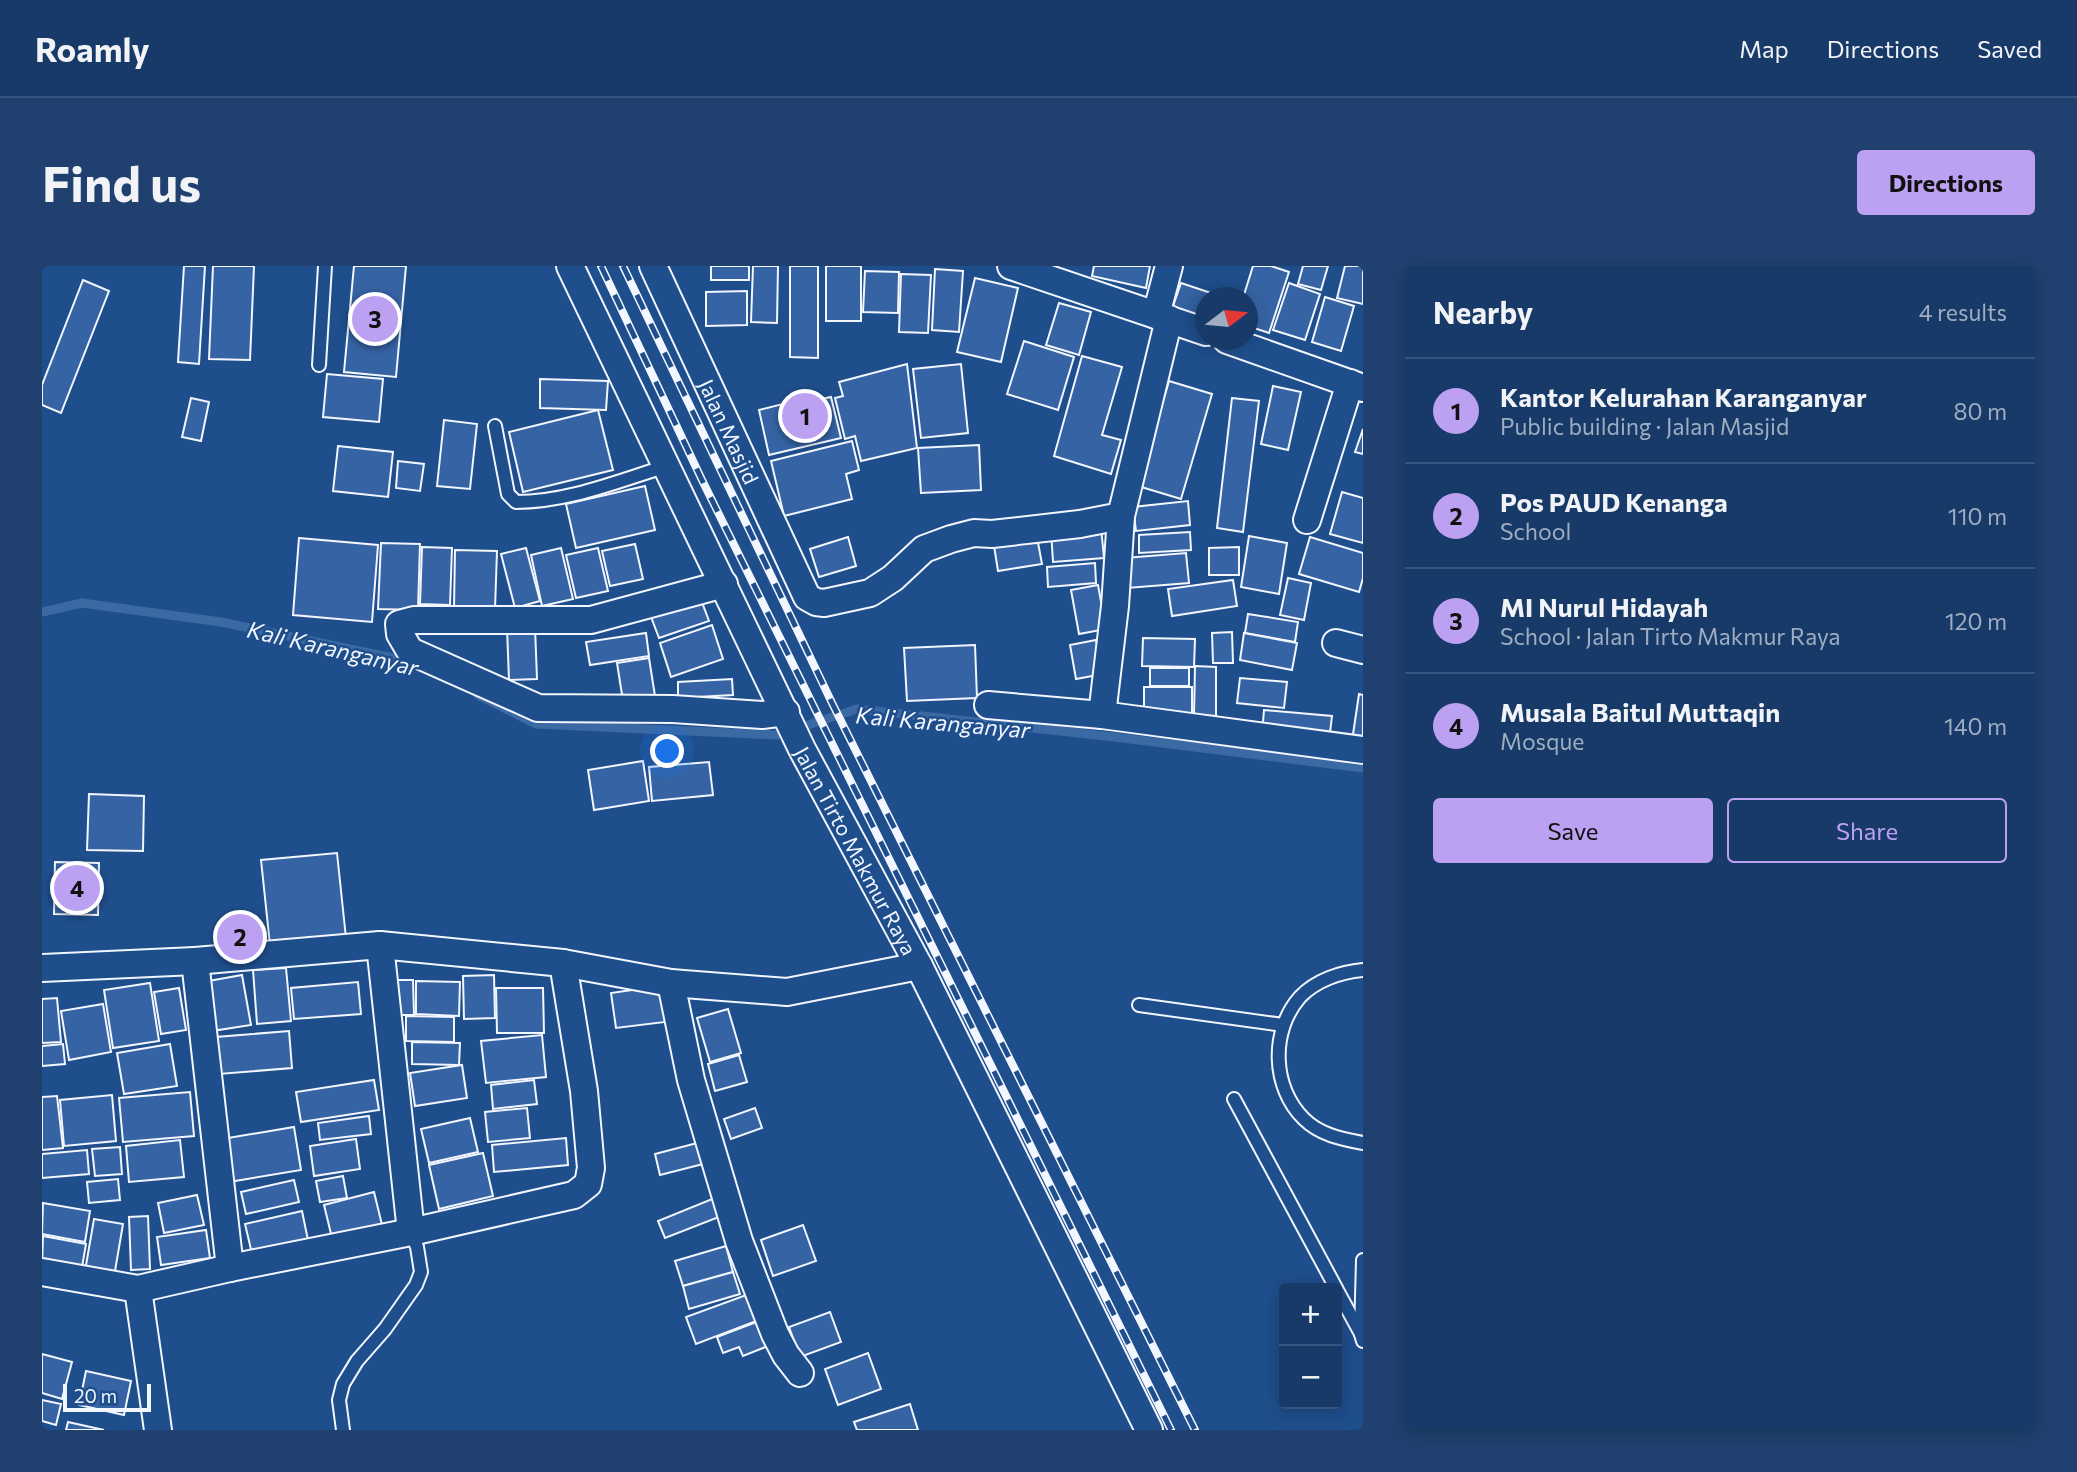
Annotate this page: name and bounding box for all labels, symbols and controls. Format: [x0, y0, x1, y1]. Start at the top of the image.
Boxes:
text: Roamly [35, 28, 150, 69]
text: Map [1739, 34, 1789, 63]
text: Directions [1827, 34, 1939, 63]
text: Saved [1977, 34, 2042, 63]
button: Directions [1857, 150, 2035, 215]
text: Find us [42, 152, 201, 212]
north arrow [1195, 287, 1258, 350]
pin: 3 [352, 293, 398, 345]
text: Nearby [1433, 293, 1533, 330]
text: 4 results [1919, 298, 2007, 326]
street label: Jalan Masjid [695, 375, 765, 487]
text: Kantor Kelurahan Karanganyar [1500, 381, 1867, 412]
pin: 1 [782, 390, 828, 442]
text: 1 [1451, 397, 1461, 425]
text: 80 m [1954, 397, 2007, 425]
text: Public building · Jalan Masjid [1500, 412, 1789, 440]
text: Pos PAUD Kenanga [1500, 486, 1728, 517]
text: 2 [1449, 502, 1463, 530]
text: 110 m [1948, 502, 2007, 530]
text: School [1500, 517, 1571, 545]
text: MI Nurul Hidayah [1500, 591, 1708, 622]
text: 3 [1449, 607, 1463, 635]
text: 120 m [1945, 607, 2007, 635]
water label: Kali Karanganyar [245, 615, 422, 682]
text: School · Jalan Tirto Makmur Raya [1500, 622, 1841, 650]
text: Musala Baitul Muttaqin [1500, 696, 1780, 727]
water label: Kali Karanganyar [855, 700, 1032, 744]
text: 4 [1449, 712, 1463, 740]
text: 140 m [1944, 712, 2007, 740]
text: Mosque [1500, 727, 1584, 755]
your location [650, 734, 684, 768]
street label: Jalan Tirto Makmur Raya [790, 742, 923, 959]
button: Save [1433, 798, 1713, 863]
button: Share [1727, 798, 2007, 863]
pin: 4 [54, 862, 100, 914]
pin: 2 [217, 911, 263, 963]
map controls [1279, 1283, 1342, 1409]
button: + [1279, 1283, 1342, 1346]
button: − [1279, 1346, 1342, 1409]
scale bar [63, 1381, 150, 1413]
text: 20 m [74, 1384, 117, 1407]

